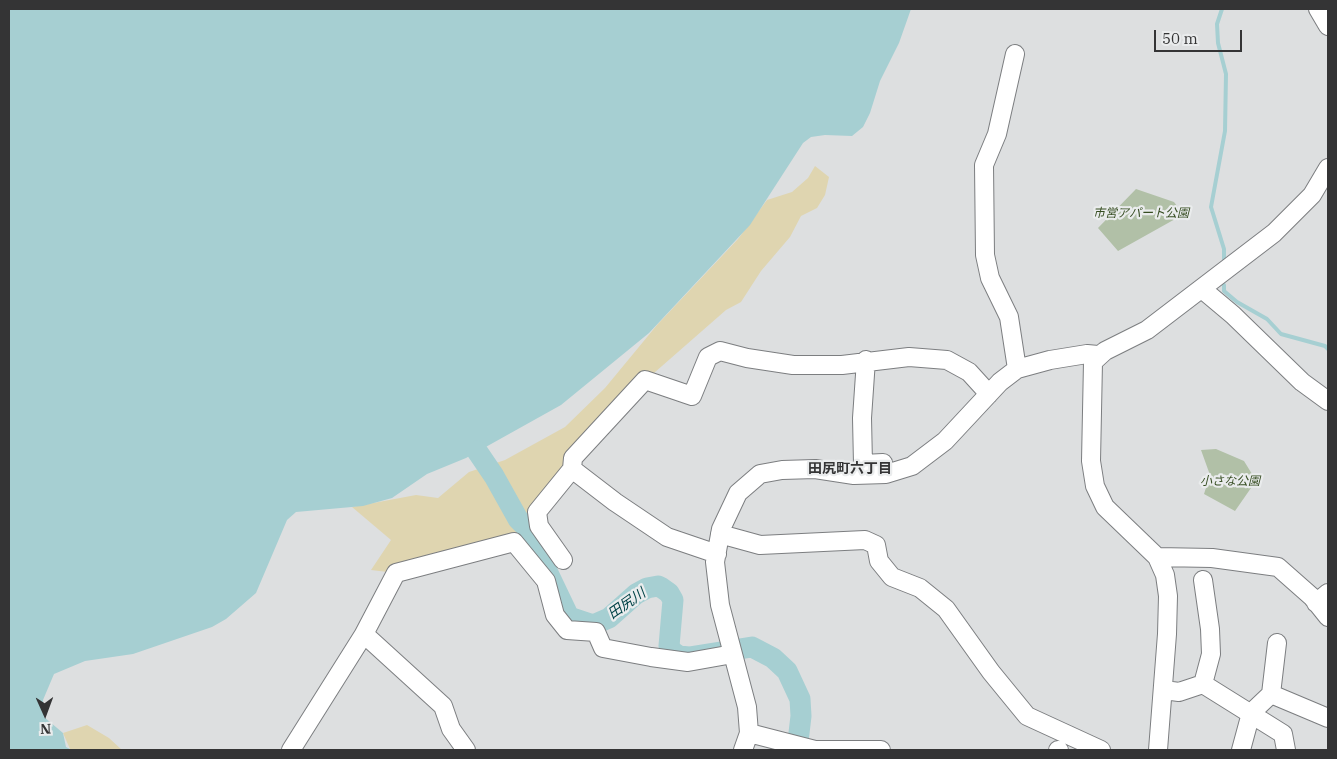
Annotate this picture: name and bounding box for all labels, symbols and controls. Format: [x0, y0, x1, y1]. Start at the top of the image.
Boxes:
scale bar [1157, 20, 1244, 52]
text: 50 m [1162, 29, 1198, 48]
park label: 市営アパート公園 [1093, 207, 1189, 221]
district label: 田尻町六丁目 [808, 461, 892, 477]
park label: 小さな公園 [1200, 475, 1260, 489]
water label: 田尻川 [605, 585, 649, 623]
north arrow [20, 689, 70, 739]
text: N [40, 720, 51, 738]

